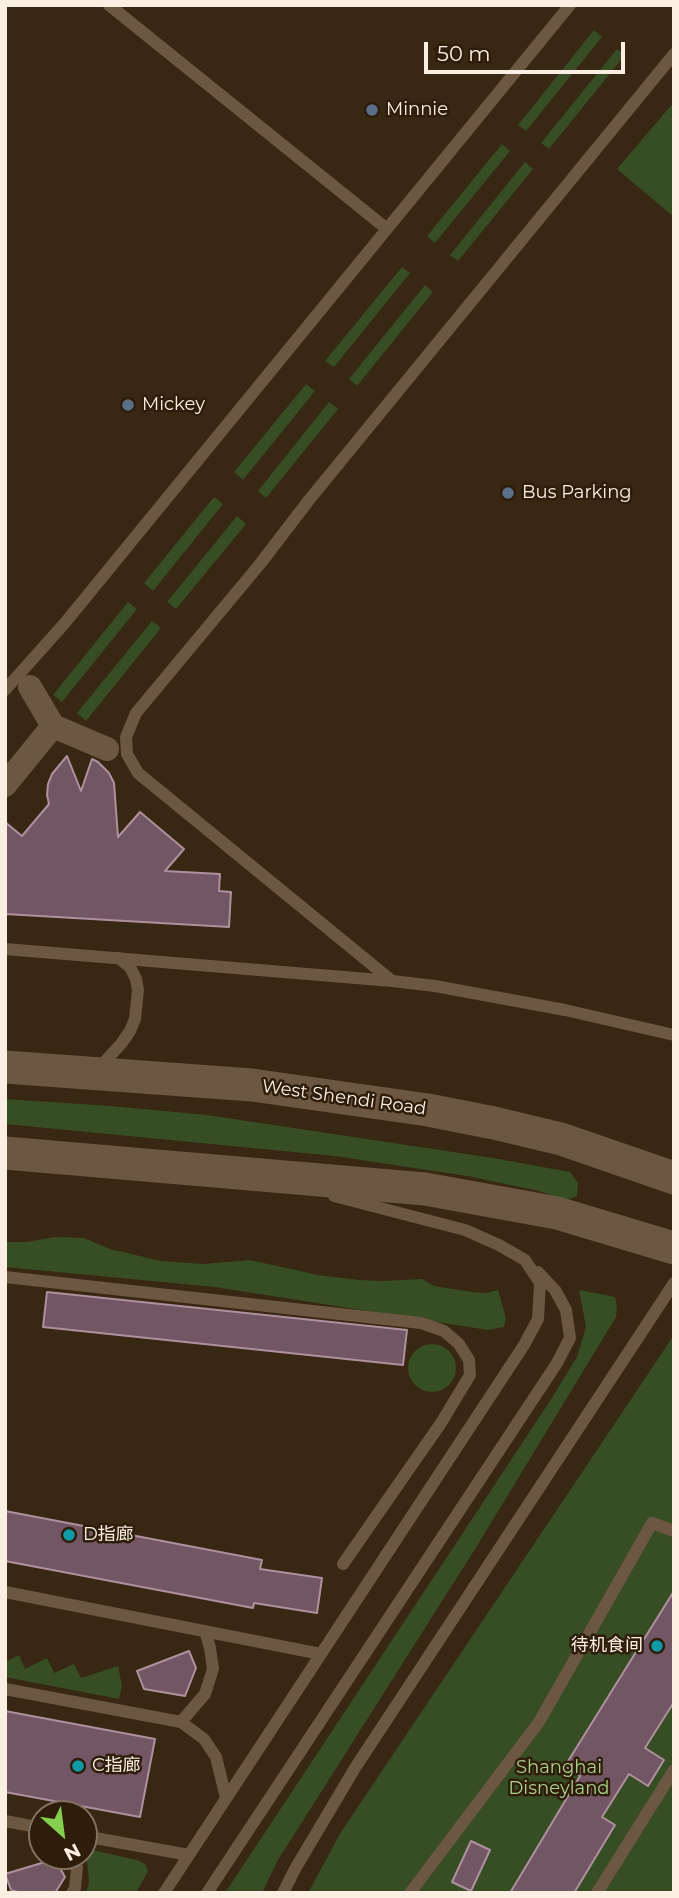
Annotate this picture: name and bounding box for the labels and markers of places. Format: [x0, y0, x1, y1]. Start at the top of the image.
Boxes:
place label: Minnie [386, 99, 448, 121]
marker: Minnie [364, 102, 380, 118]
place label: Mickey [142, 394, 205, 416]
marker: Mickey [120, 397, 136, 413]
place label: Bus Parking [522, 482, 632, 504]
marker: Bus Parking [500, 485, 516, 501]
place label: D指廊 [83, 1524, 134, 1546]
marker: D指廊 [61, 1527, 77, 1543]
place label: 待机食间 [571, 1635, 643, 1657]
marker: 待机食间 [649, 1638, 665, 1654]
place label: C指廊 [92, 1755, 141, 1777]
marker: C指廊 [70, 1758, 86, 1774]

